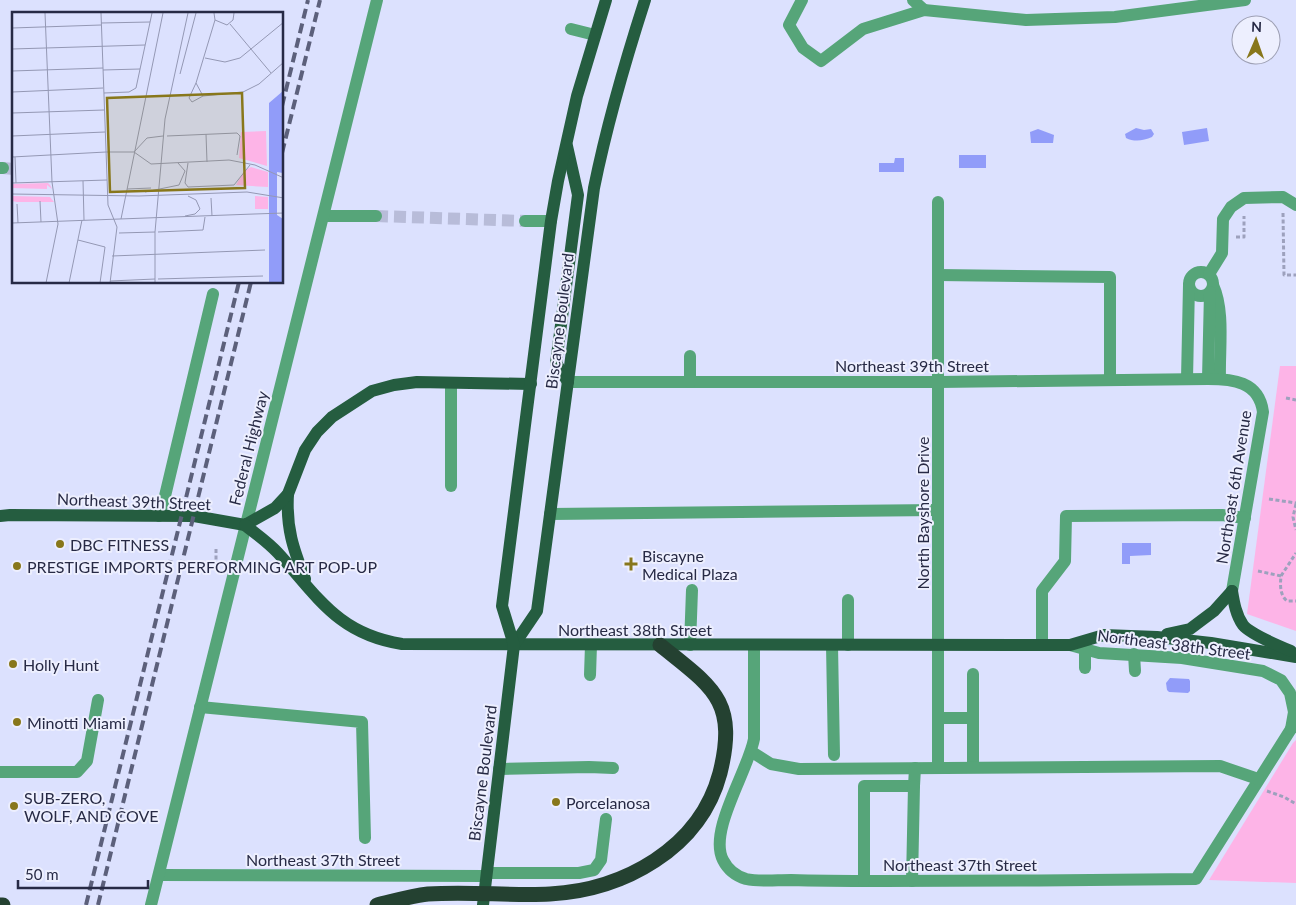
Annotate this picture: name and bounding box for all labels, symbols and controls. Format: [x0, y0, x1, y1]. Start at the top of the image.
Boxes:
inset map [12, 12, 284, 284]
north arrow [1231, 15, 1281, 65]
text: N [1251, 18, 1262, 35]
street label: Biscayne Boulevard [541, 252, 577, 390]
street label: Northeast 39th Street [835, 356, 989, 375]
street label: Federal Highway [225, 388, 272, 507]
street label: Northeast 6th Avenue [1211, 409, 1255, 565]
street label: North Bayshore Drive [913, 437, 932, 589]
street label: Northeast 39th Street [57, 489, 212, 513]
place label: DBC FITNESS [70, 535, 169, 554]
marker: DBC FITNESS [54, 538, 66, 550]
place label: Biscayne Medical Plaza [642, 546, 738, 583]
place label: PRESTIGE IMPORTS PERFORMING ART POP-UP [27, 557, 377, 576]
marker: Biscayne Medical Plaza [624, 557, 638, 571]
marker: PRESTIGE IMPORTS PERFORMING ART POP-UP [11, 560, 23, 572]
street label: Northeast 38th Street [558, 620, 712, 639]
street label: Northeast 38th Street [1096, 625, 1252, 663]
place label: Holly Hunt [23, 655, 99, 674]
marker: Holly Hunt [7, 658, 19, 670]
street label: Biscayne Boulevard [464, 704, 500, 842]
place label: Minotti Miami [27, 713, 126, 732]
marker: Minotti Miami [11, 716, 23, 728]
place label: SUB-ZERO, WOLF, AND COVE [24, 788, 159, 825]
place label: Porcelanosa [566, 793, 650, 812]
marker: Porcelanosa [550, 796, 562, 808]
marker: SUB-ZERO, WOLF, AND COVE [8, 800, 20, 812]
street label: Northeast 37th Street [246, 850, 400, 869]
street label: Northeast 37th Street [883, 855, 1037, 874]
scale bar [18, 858, 148, 890]
text: 50 m [25, 865, 59, 883]

